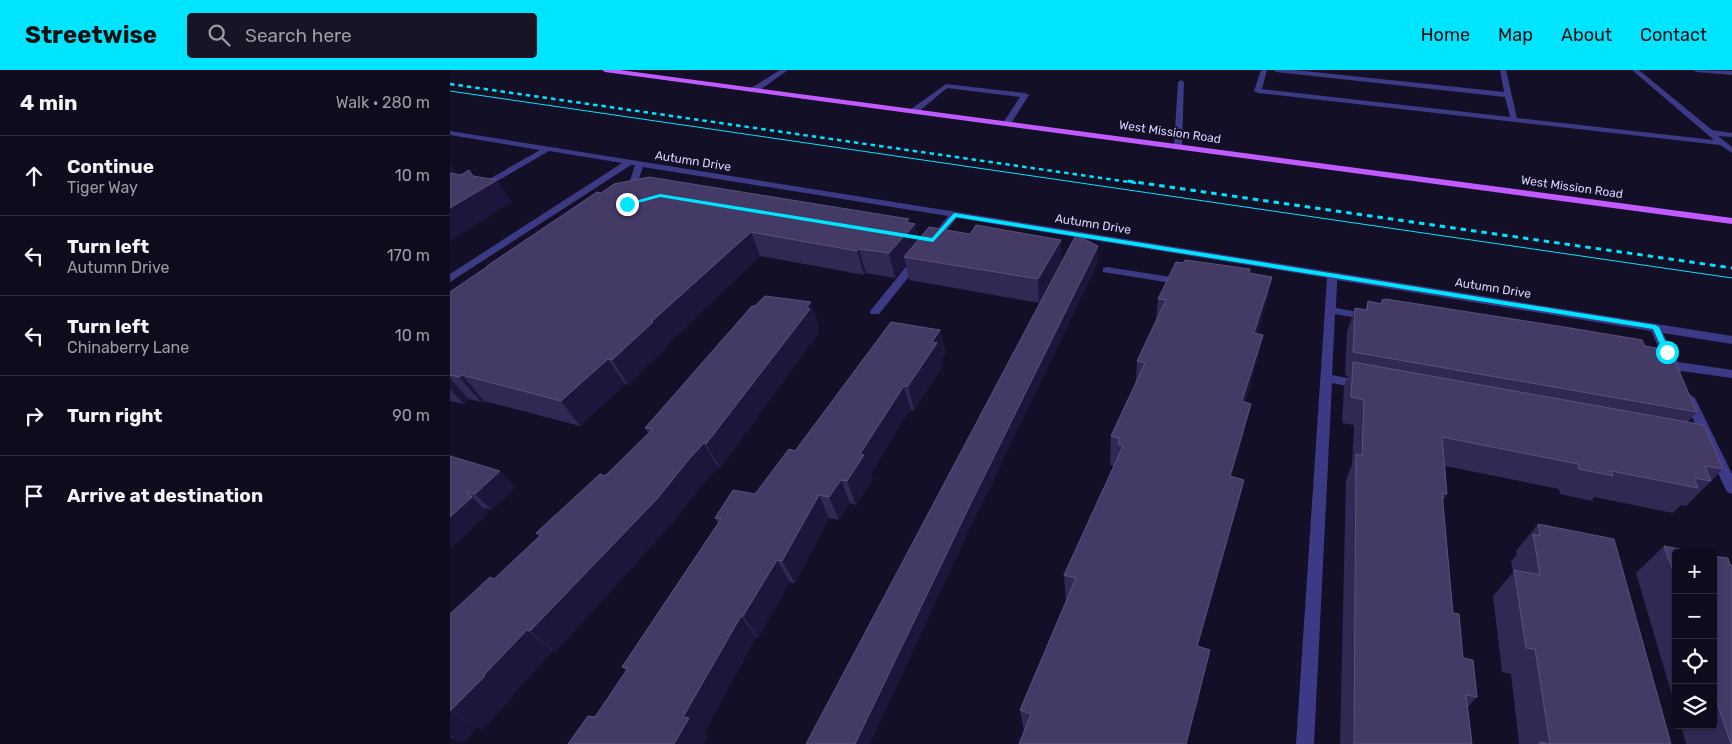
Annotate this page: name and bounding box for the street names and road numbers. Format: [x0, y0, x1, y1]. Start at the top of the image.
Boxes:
street label: West Mission Road [1118, 118, 1222, 146]
street label: Autumn Drive [654, 148, 732, 174]
street label: West Mission Road [1520, 173, 1624, 201]
street label: Autumn Drive [1054, 211, 1132, 237]
street label: Autumn Drive [1454, 275, 1532, 301]

